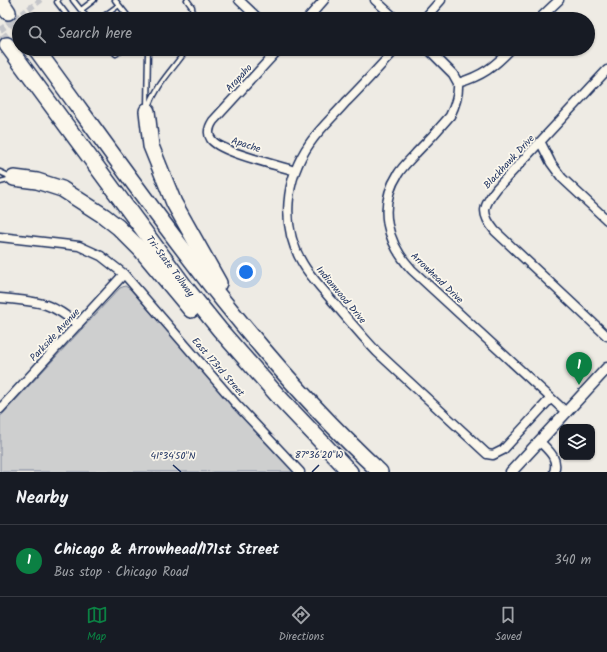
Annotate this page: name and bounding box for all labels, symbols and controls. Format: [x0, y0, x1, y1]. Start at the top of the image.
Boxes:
search box [12, 12, 595, 56]
text: Search here [58, 22, 132, 46]
icon: search [26, 23, 48, 45]
street label: Arapaho [222, 60, 257, 96]
street label: Blackhawk Drive [480, 131, 539, 193]
street label: Apache [229, 133, 263, 157]
street label: Tri-State Tollway [142, 232, 198, 301]
street label: Arrowhead Drive [407, 248, 468, 308]
your location [236, 262, 256, 282]
street label: Indianwood Drive [312, 262, 370, 328]
street label: Parkside Avenue [26, 304, 84, 365]
street label: East 173rd Street [188, 334, 248, 400]
pin: 1 [566, 352, 592, 385]
map controls [559, 424, 595, 460]
button: layers [559, 424, 595, 460]
text: 87°36'20"W [295, 447, 344, 463]
text: 41°34'50"N [150, 448, 196, 464]
text: Nearby [16, 485, 68, 512]
text: Chicago & Arrowhead/171st Street [54, 538, 279, 562]
text: 1 [27, 550, 31, 571]
text: 340 m [554, 550, 591, 571]
text: Bus stop · Chicago Road [54, 562, 189, 583]
tab: Map [86, 604, 108, 646]
tab: Directions [279, 604, 324, 646]
tab: Saved [495, 604, 521, 646]

